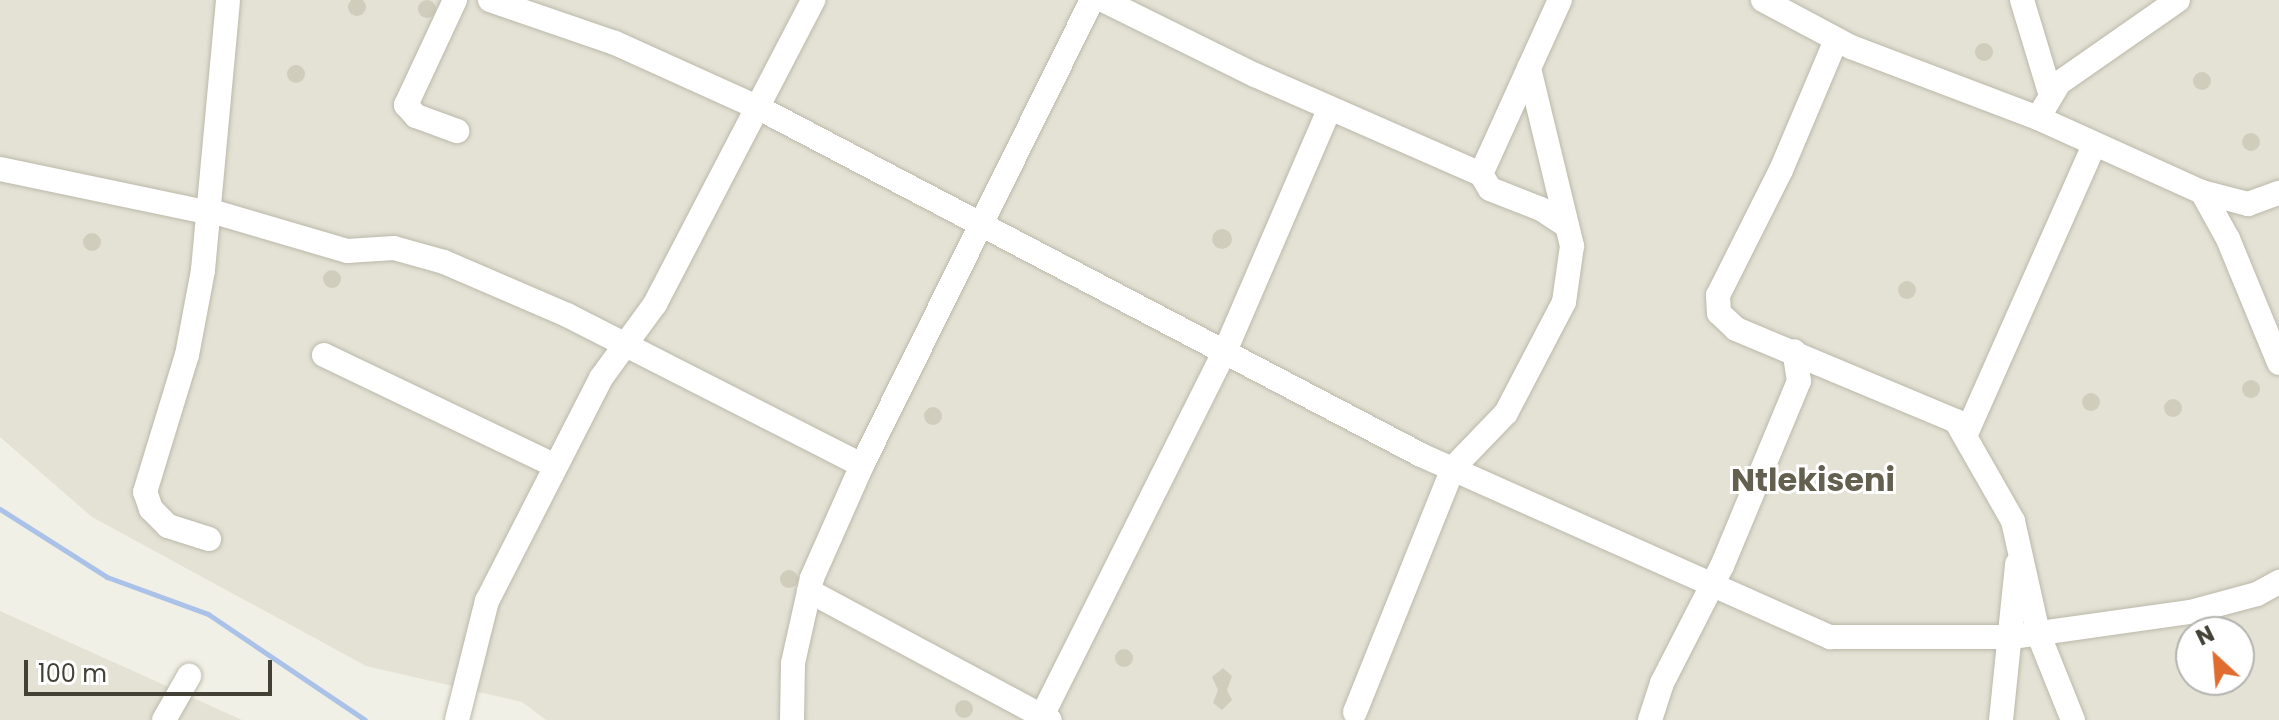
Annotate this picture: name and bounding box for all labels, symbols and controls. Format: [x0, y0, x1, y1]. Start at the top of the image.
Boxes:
district label: Ntlekiseni [1731, 461, 1895, 499]
north arrow [2175, 616, 2255, 696]
text: N [2191, 618, 2219, 653]
scale bar [28, 644, 276, 694]
text: 100 m [38, 657, 107, 690]

